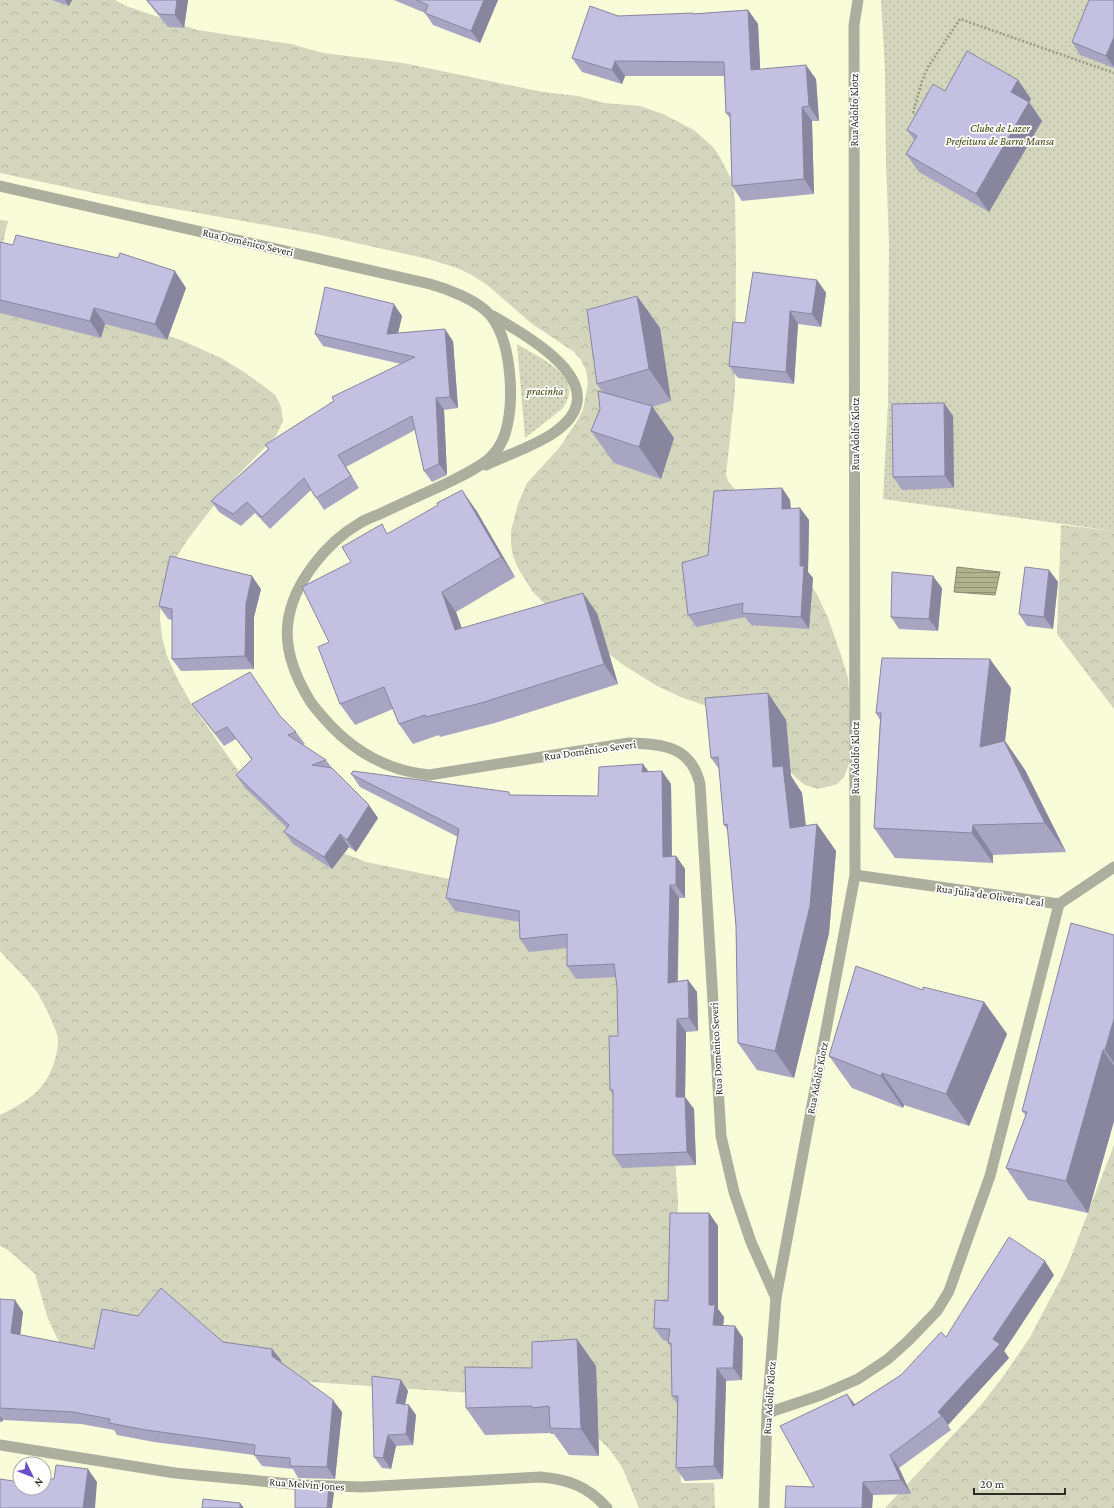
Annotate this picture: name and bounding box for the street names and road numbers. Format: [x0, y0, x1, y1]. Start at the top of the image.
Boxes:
street label: Rua Adolfo Klotz [848, 73, 860, 146]
street label: Rua Domênico Severi [201, 226, 295, 258]
street label: Rua Adolfo Klotz [849, 397, 861, 470]
street label: Rua Adolfo Klotz [849, 721, 861, 794]
street label: Rua Domênico Severi [543, 738, 637, 762]
street label: Rua Julia de Oliveira Leal [935, 881, 1045, 910]
street label: Rua Domênico Severi [708, 1002, 724, 1096]
street label: Rua Adolfo Klotz [804, 1041, 830, 1115]
street label: Rua Adolfo Klotz [760, 1361, 778, 1435]
street label: Rua Melvin Jones [269, 1475, 345, 1494]

